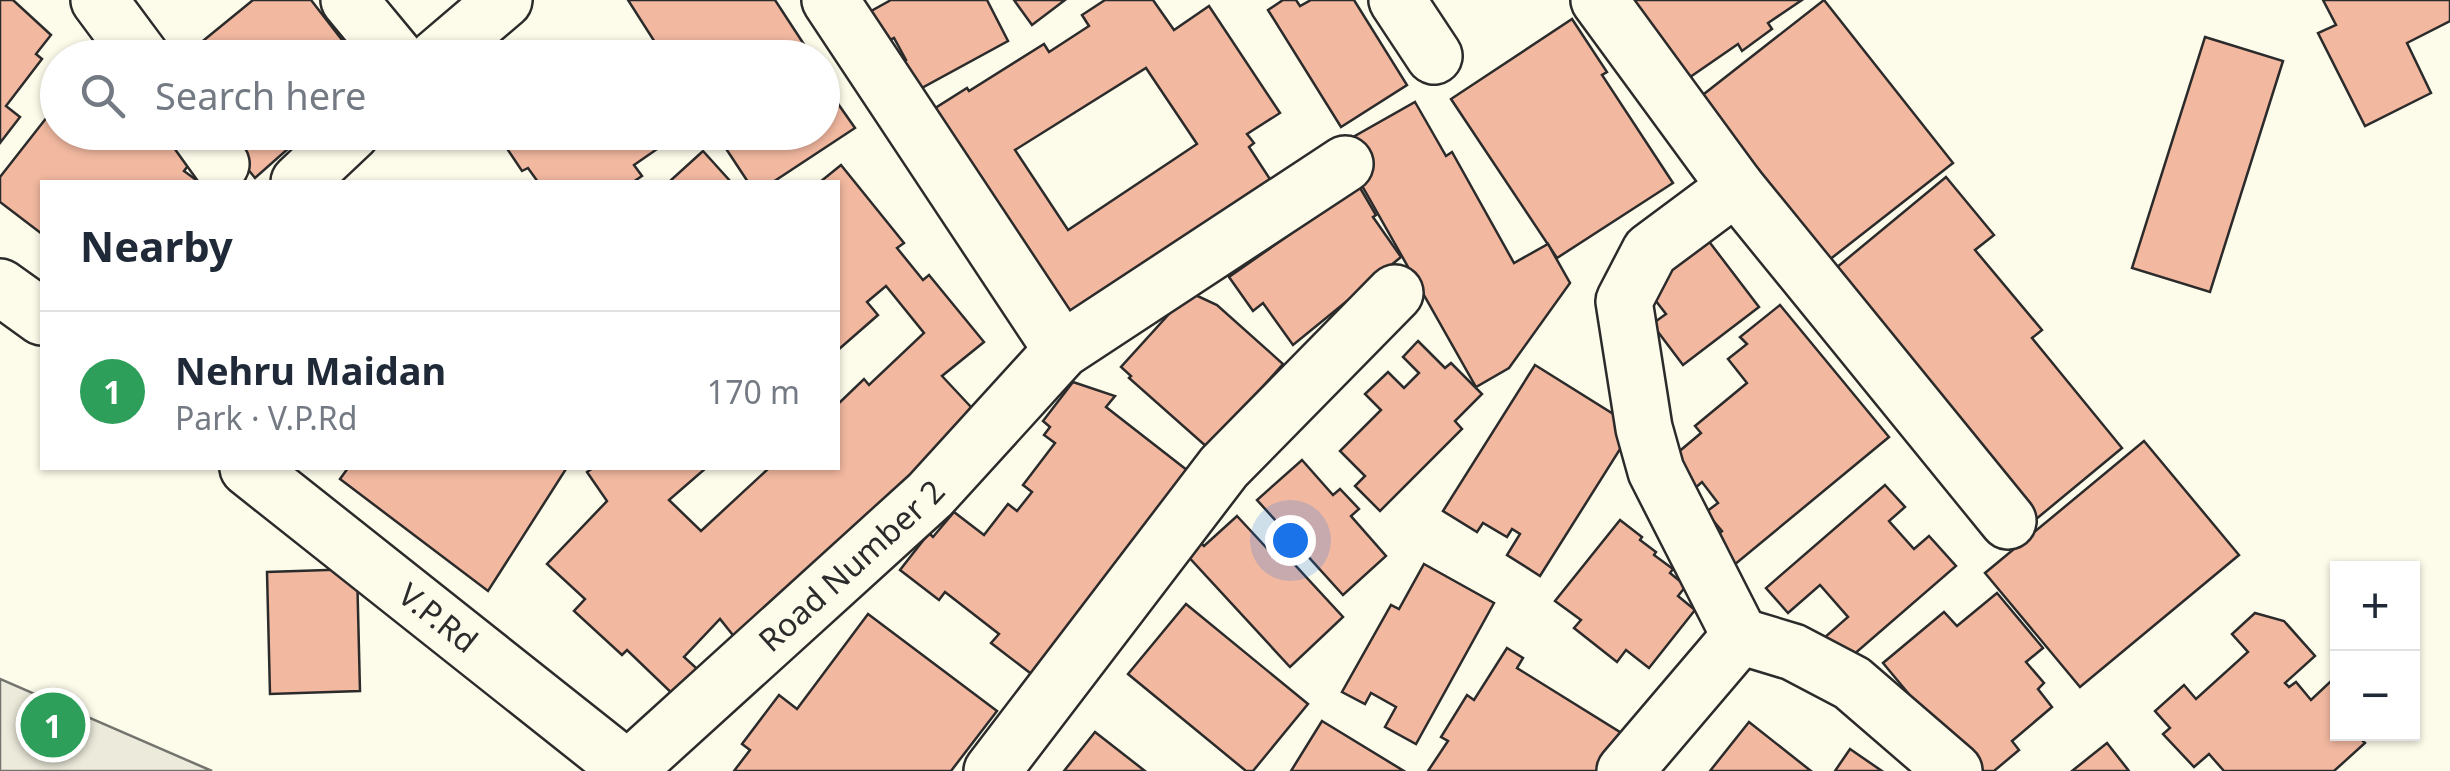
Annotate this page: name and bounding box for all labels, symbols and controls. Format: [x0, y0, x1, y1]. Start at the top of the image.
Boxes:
search box [40, 40, 840, 150]
icon: search [75, 68, 130, 123]
text: Search here [155, 69, 366, 121]
text: Nearby [80, 217, 233, 274]
text: Nehru Maidan [175, 344, 446, 396]
text: 1 [103, 370, 122, 413]
text: 170 m [707, 370, 800, 413]
text: Park · V.P.Rd [175, 396, 357, 439]
street label: Road Number 2 [749, 470, 953, 660]
your location [1265, 515, 1316, 566]
map controls [2330, 561, 2420, 741]
button: + [2330, 561, 2420, 651]
street label: V.P.Rd [390, 573, 487, 662]
button: − [2330, 651, 2420, 741]
pin: 1 [20, 688, 86, 762]

